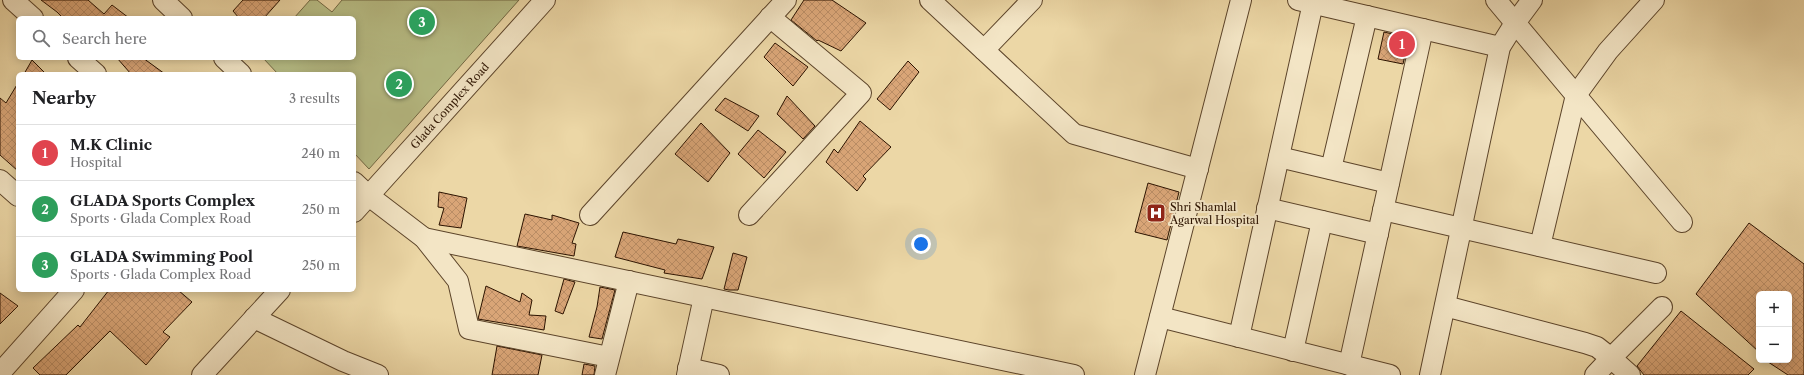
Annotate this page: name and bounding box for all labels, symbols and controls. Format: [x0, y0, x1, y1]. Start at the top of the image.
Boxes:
pin: 3 [409, 7, 435, 37]
search box [16, 16, 356, 60]
icon: search [30, 27, 52, 49]
text: Search here [62, 29, 147, 48]
pin: 1 [1389, 29, 1415, 59]
street label: Glada Complex Road [407, 60, 492, 152]
pin: 2 [386, 69, 412, 99]
text: Nearby [32, 88, 96, 108]
text: 3 results [289, 90, 340, 106]
text: M.K Clinic [70, 135, 152, 154]
text: 1 [42, 145, 48, 161]
text: 240 m [301, 145, 340, 161]
text: Hospital [70, 154, 122, 170]
text: GLADA Sports Complex [70, 191, 255, 210]
place label: Shri Shamlal Agarwal Hospital [1169, 200, 1260, 227]
text: 2 [41, 201, 49, 217]
text: 250 m [302, 201, 340, 217]
hospital icon: Shri Shamlal Agarwal Hospital [1145, 202, 1167, 224]
text: Sports · Glada Complex Road [70, 210, 251, 226]
your location [911, 234, 931, 254]
text: GLADA Swimming Pool [70, 247, 253, 266]
text: 3 [41, 257, 49, 273]
text: 250 m [302, 257, 340, 273]
text: Sports · Glada Complex Road [70, 266, 251, 282]
map controls [1756, 291, 1792, 363]
button: + [1756, 291, 1792, 327]
button: − [1756, 327, 1792, 363]

